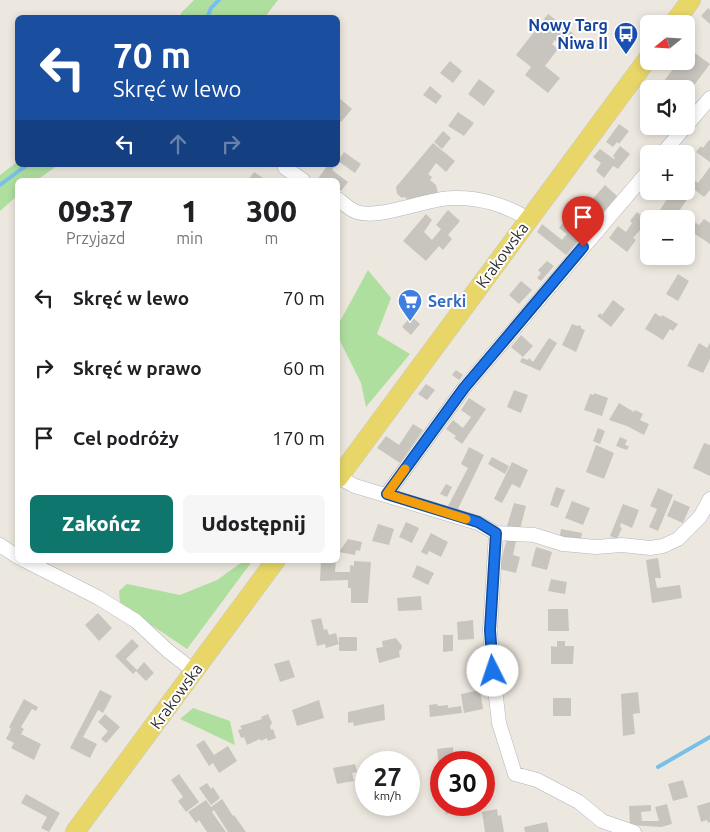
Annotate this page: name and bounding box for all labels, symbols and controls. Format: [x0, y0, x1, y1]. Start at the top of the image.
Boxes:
north arrow [640, 15, 695, 70]
map controls [640, 15, 695, 265]
place label: Nowy Targ Niwa II [528, 16, 608, 52]
bus stop icon: Nowy Targ Niwa II [613, 21, 639, 55]
icon: left [30, 35, 95, 100]
text: 70 m [113, 35, 191, 75]
text: Skręć w lewo [113, 76, 241, 101]
button: sound [640, 80, 695, 135]
icon: left [111, 130, 139, 158]
icon: ahead [164, 130, 192, 158]
icon: right [217, 130, 245, 158]
button: + [640, 145, 695, 200]
text: 09:37 [58, 194, 133, 228]
text: 1 [181, 194, 198, 228]
text: 300 [246, 194, 297, 228]
pin [562, 196, 604, 247]
icon: arrive [569, 203, 597, 231]
button: − [640, 210, 695, 265]
street label: Krakowska [472, 219, 532, 291]
text: Przyjazd [66, 229, 125, 247]
text: min [176, 229, 203, 247]
text: m [265, 229, 278, 247]
icon: left [30, 284, 58, 312]
text: Skręć w lewo [73, 287, 189, 309]
text: 70 m [283, 287, 325, 309]
supermarket icon: Serki [397, 288, 423, 322]
place label: Serki [428, 292, 466, 310]
icon: right [30, 354, 58, 382]
text: Skręć w prawo [73, 357, 202, 379]
text: 60 m [283, 357, 325, 379]
icon: arrive [30, 424, 58, 452]
text: Cel podróży [73, 427, 179, 449]
text: 170 m [272, 427, 325, 449]
button: Zakończ [30, 495, 173, 553]
button: Udostępnij [183, 495, 325, 553]
position arrow [466, 644, 518, 696]
street label: Krakowska [146, 660, 206, 732]
speed limit sign: 30 [430, 751, 495, 816]
text: 27 [373, 763, 402, 791]
text: km/h [374, 789, 401, 802]

